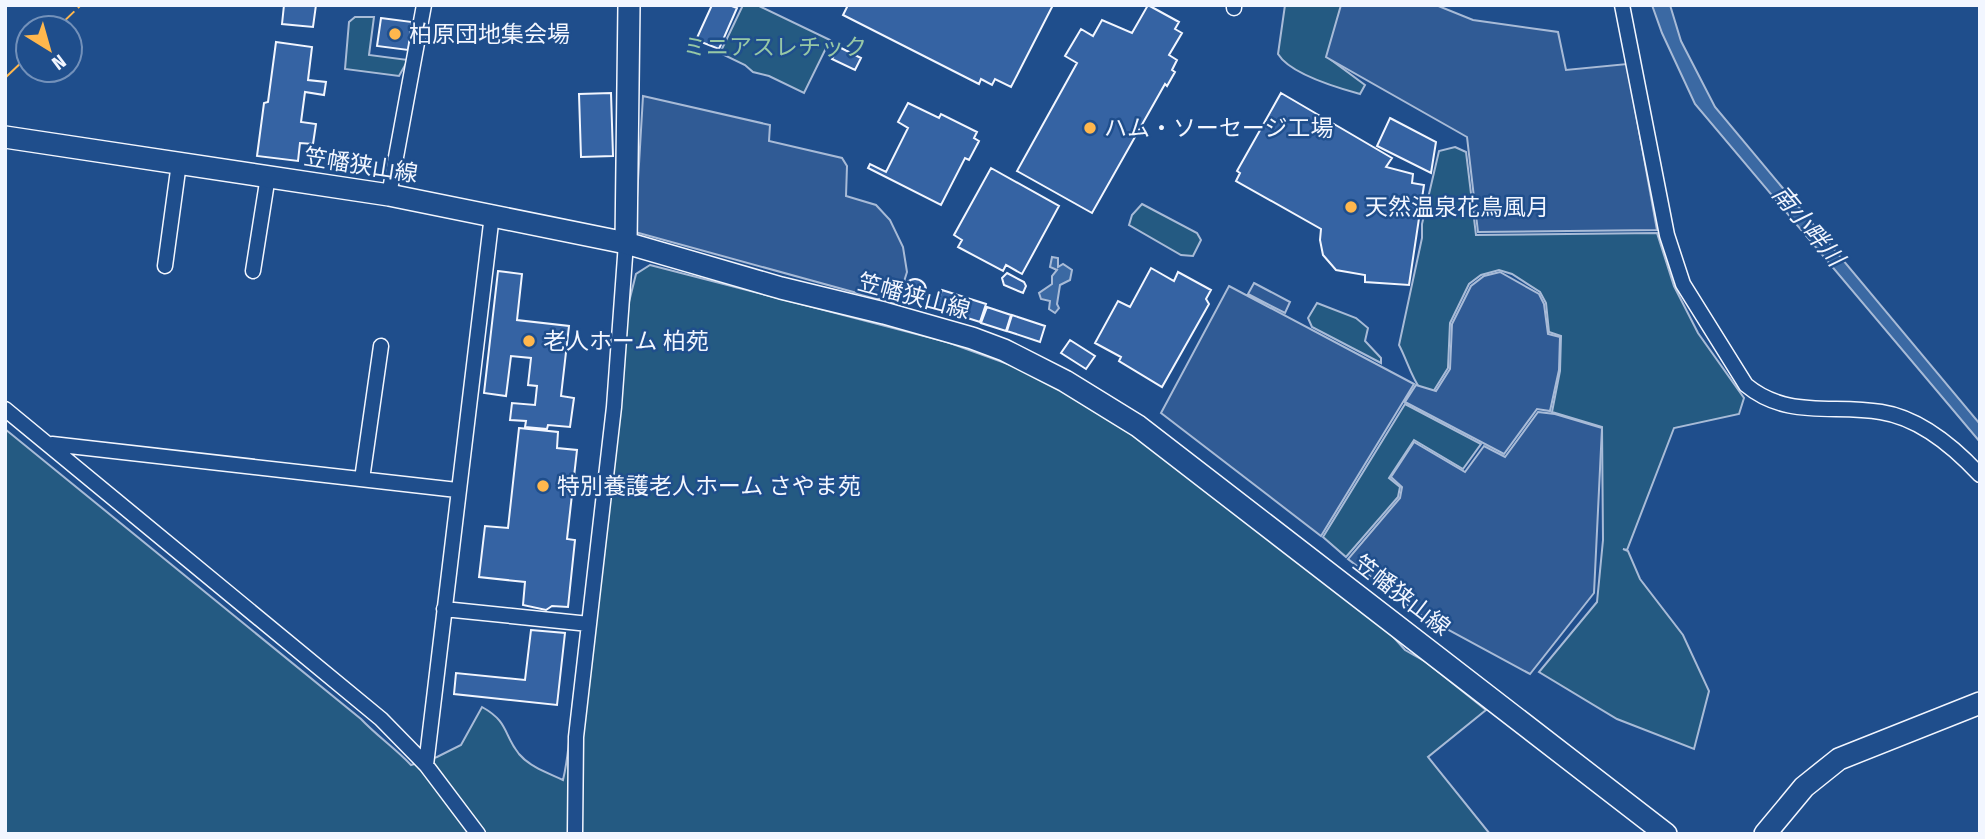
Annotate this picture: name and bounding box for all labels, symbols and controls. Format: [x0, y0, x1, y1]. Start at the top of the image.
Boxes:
north arrow [14, 14, 84, 84]
place label: 柏原団地集会場 [409, 20, 570, 48]
marker: 柏原団地集会場 [387, 26, 403, 42]
park label: ミニアスレチック [683, 33, 867, 61]
text: N [47, 50, 70, 75]
place label: ハム・ソーセージ工場 [1104, 114, 1334, 142]
marker: ハム・ソーセージ工場 [1082, 120, 1098, 136]
street label: 笠幡狭山線 [302, 142, 420, 188]
water label: 南小畔川 [1766, 180, 1852, 274]
place label: 天然温泉花鳥風月 [1365, 193, 1549, 221]
marker: 天然温泉花鳥風月 [1343, 199, 1359, 215]
street label: 笠幡狭山線 [855, 268, 973, 324]
place label: 老人ホーム 柏苑 [543, 327, 709, 355]
marker: 老人ホーム 柏苑 [521, 333, 537, 349]
place label: 特別養護老人ホーム さやま苑 [557, 472, 861, 500]
marker: 特別養護老人ホーム さやま苑 [535, 478, 551, 494]
street label: 笠幡狭山線 [1348, 549, 1456, 641]

